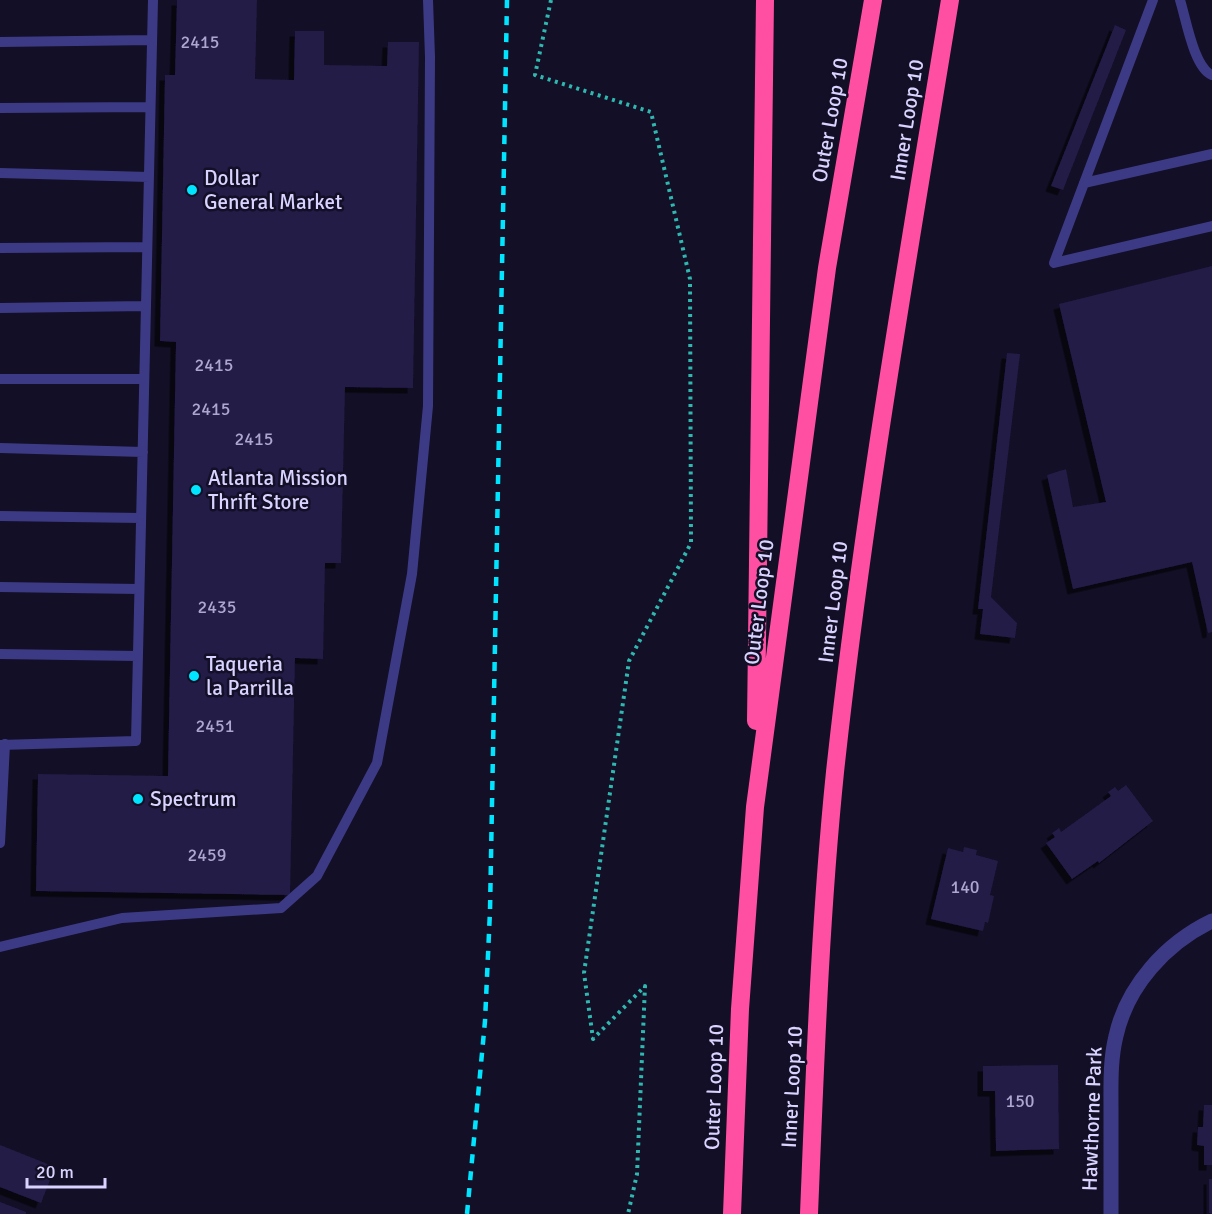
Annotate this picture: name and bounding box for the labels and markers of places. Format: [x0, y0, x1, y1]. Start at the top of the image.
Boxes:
place label: Dollar General Market [204, 165, 342, 215]
marker: Dollar General Market [185, 183, 199, 197]
place label: Atlanta Mission Thrift Store [208, 465, 348, 515]
marker: Atlanta Mission Thrift Store [189, 483, 203, 497]
place label: Taqueria la Parrilla [206, 651, 294, 701]
marker: Taqueria la Parrilla [187, 669, 201, 683]
place label: Spectrum [150, 786, 237, 812]
marker: Spectrum [131, 792, 145, 806]

